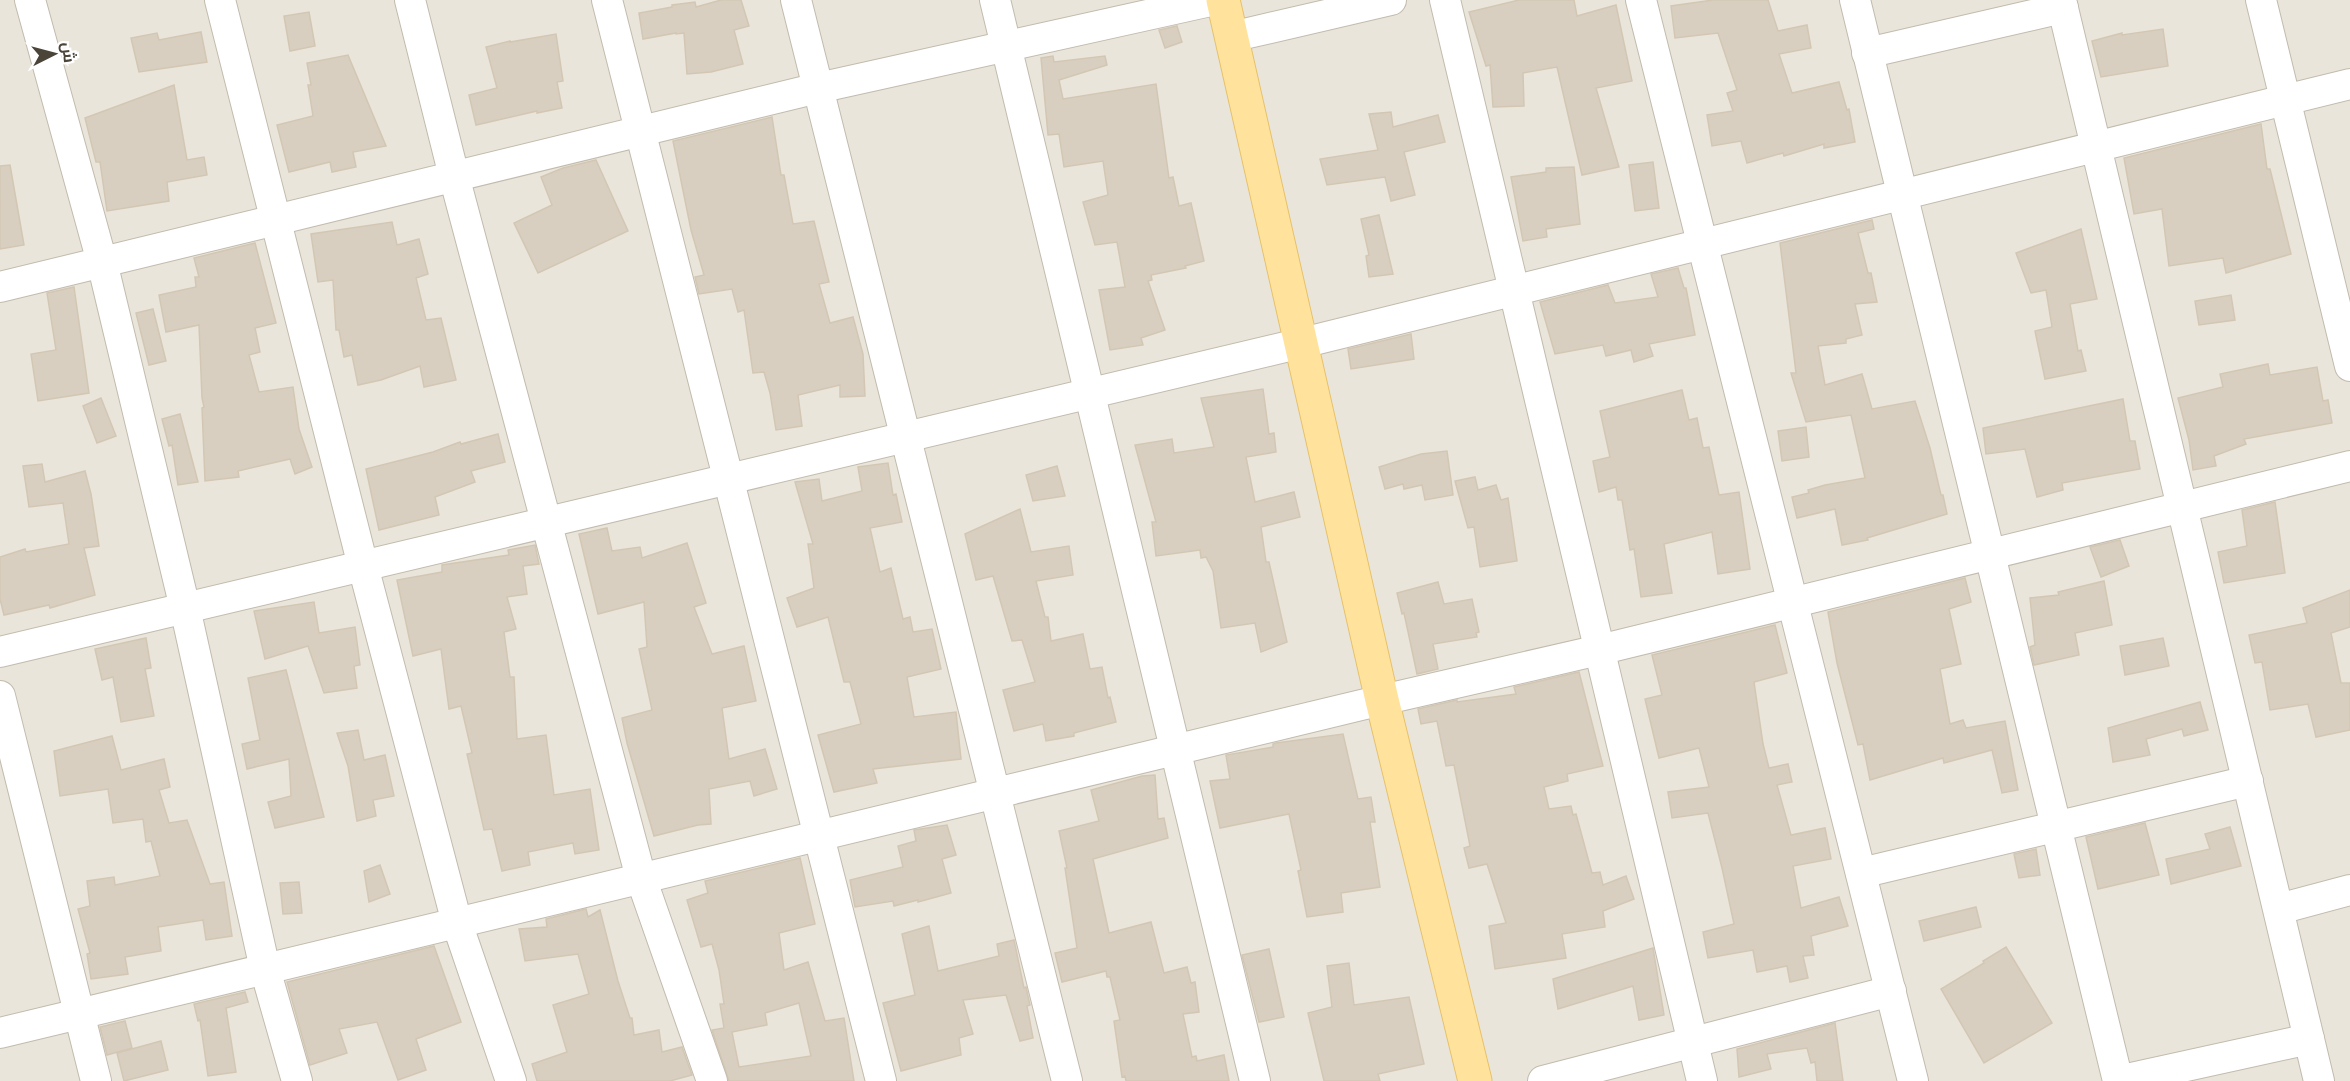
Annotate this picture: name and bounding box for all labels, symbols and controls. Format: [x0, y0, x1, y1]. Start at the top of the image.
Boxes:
north arrow [24, 24, 84, 84]
text: ش [56, 41, 82, 64]

